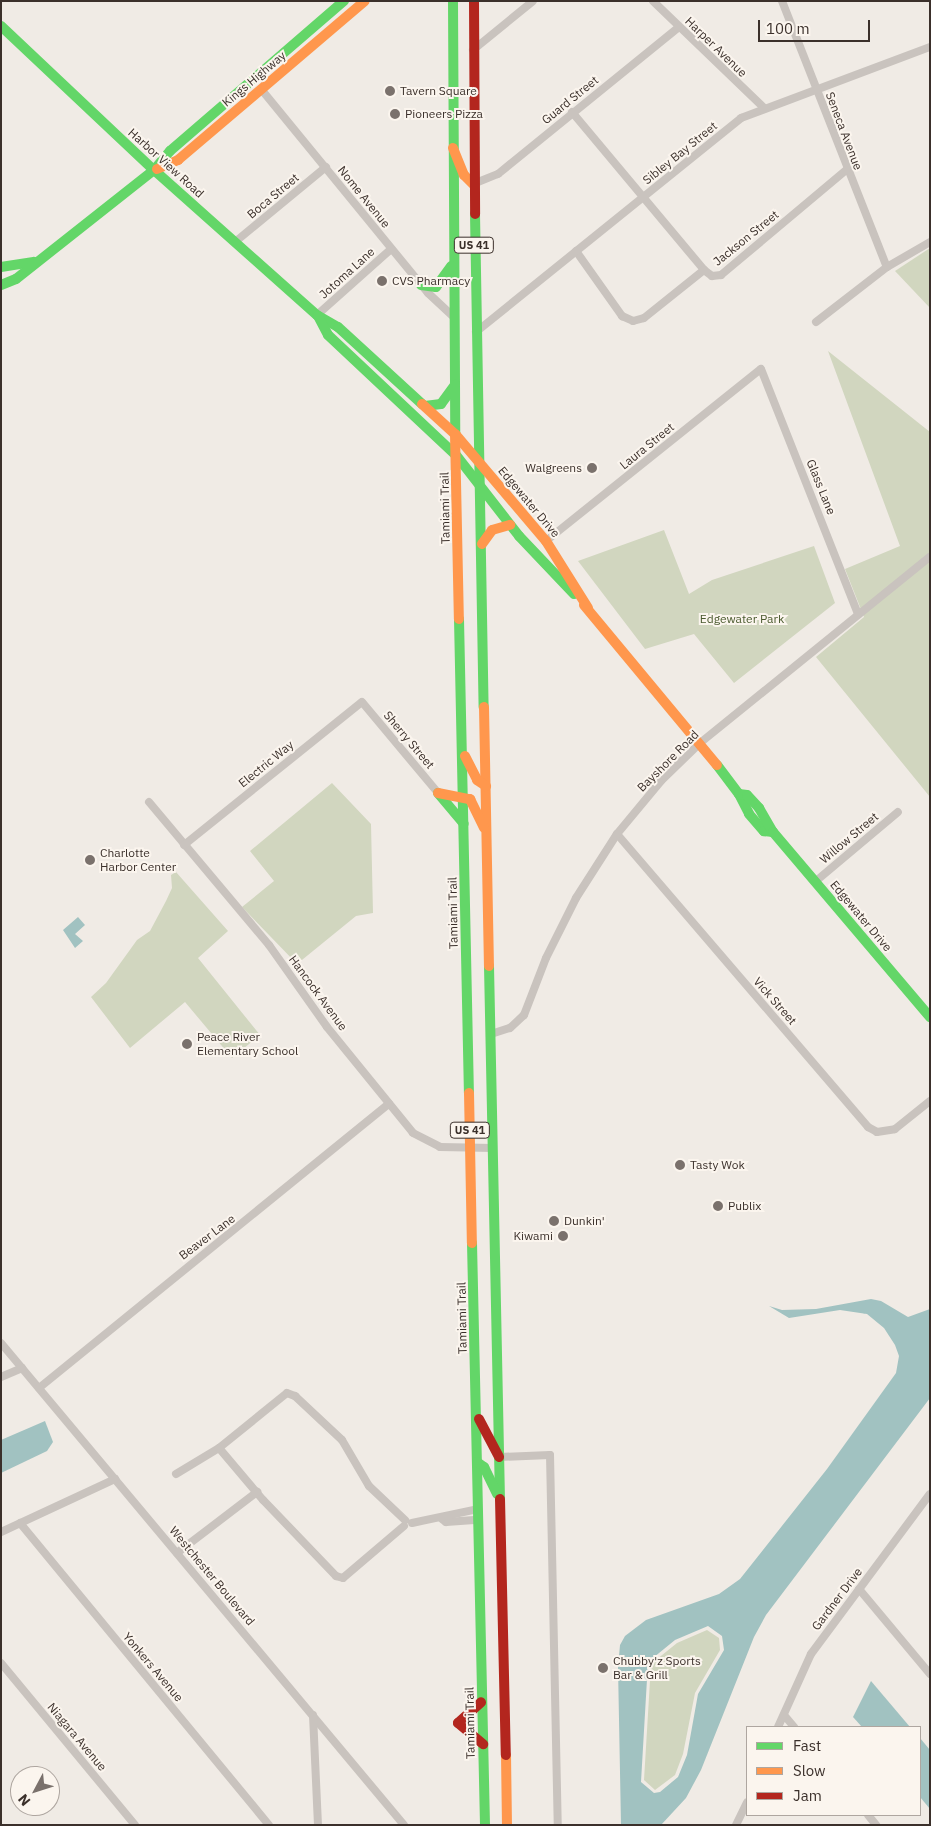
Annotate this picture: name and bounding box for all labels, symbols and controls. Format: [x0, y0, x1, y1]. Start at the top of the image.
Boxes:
scale bar [761, 10, 874, 42]
street label: Harper Avenue [682, 14, 750, 80]
text: 100 m [766, 19, 810, 38]
street label: Kings Highway [219, 48, 289, 110]
street label: Guard Street [539, 73, 601, 127]
place label: Tavern Square [400, 84, 477, 98]
marker: Tavern Square [384, 85, 396, 97]
street label: Seneca Avenue [823, 90, 865, 172]
place label: Pioneers Pizza [405, 107, 483, 121]
marker: Pioneers Pizza [389, 108, 401, 120]
street label: Sibley Bay Street [640, 119, 720, 187]
street label: Harbor View Road [125, 125, 207, 201]
street label: Nome Avenue [335, 163, 393, 231]
street label: Boca Street [244, 170, 302, 222]
street label: Jackson Street [710, 207, 782, 269]
road number: US 41 [453, 236, 495, 254]
street label: Jotoma Lane [316, 244, 378, 302]
place label: CVS Pharmacy [392, 274, 470, 288]
marker: CVS Pharmacy [376, 275, 388, 287]
street label: Laura Street [617, 420, 677, 472]
street label: Glass Lane [803, 457, 839, 517]
place label: Walgreens [525, 461, 582, 475]
marker: Walgreens [586, 462, 598, 474]
street label: Edgewater Drive [495, 464, 563, 540]
street label: Tamiami Trail [437, 472, 453, 544]
park label: Edgewater Park [700, 612, 784, 626]
street label: Sherry Street [381, 708, 437, 772]
street label: Bayshore Road [634, 727, 702, 795]
street label: Electric Way [236, 738, 296, 790]
street label: Willow Street [817, 809, 881, 867]
place label: Charlotte Harbor Center [100, 846, 176, 874]
marker: Charlotte Harbor Center [84, 854, 96, 866]
street label: Tamiami Trail [445, 877, 461, 949]
street label: Edgewater Drive [827, 878, 895, 954]
street label: Hancock Avenue [286, 953, 350, 1033]
street label: Vick Street [750, 974, 800, 1028]
place label: Peace River Elementary School [197, 1030, 298, 1058]
marker: Peace River Elementary School [181, 1038, 193, 1050]
road number: US 41 [449, 1122, 491, 1138]
place label: Tasty Wok [690, 1158, 745, 1172]
marker: Tasty Wok [674, 1159, 686, 1171]
place label: Publix [728, 1199, 761, 1213]
marker: Publix [712, 1200, 724, 1212]
street label: Beaver Lane [176, 1211, 238, 1263]
place label: Dunkin' [564, 1214, 605, 1228]
marker: Dunkin' [548, 1215, 560, 1227]
place label: Kiwami [513, 1229, 553, 1243]
marker: Kiwami [557, 1230, 569, 1242]
street label: Tamiami Trail [454, 1282, 470, 1354]
street label: Westchester Boulevard [166, 1524, 258, 1628]
street label: Gardner Drive [809, 1565, 865, 1633]
street label: Yonkers Avenue [120, 1629, 186, 1705]
place label: Chubby'z Sports Bar & Grill [613, 1654, 701, 1682]
marker: Chubby'z Sports Bar & Grill [597, 1662, 609, 1674]
street label: Tamiami Trail [462, 1687, 478, 1759]
street label: Niagara Avenue [44, 1700, 110, 1774]
legend [746, 1726, 921, 1816]
text: Fast [793, 1736, 821, 1755]
text: Slow [793, 1761, 826, 1780]
north arrow [10, 1766, 60, 1816]
text: Jam [793, 1786, 822, 1805]
text: N [14, 1790, 34, 1810]

